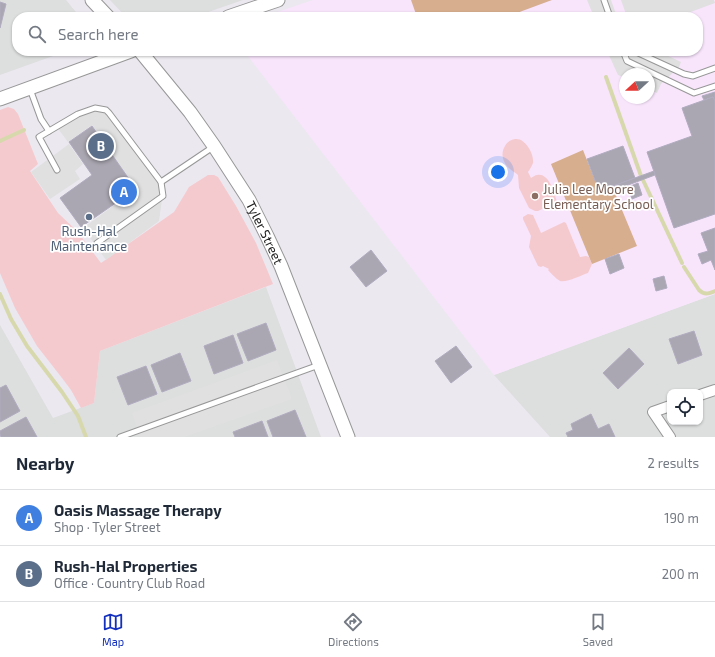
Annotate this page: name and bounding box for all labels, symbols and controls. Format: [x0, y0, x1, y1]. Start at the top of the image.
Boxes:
search box [12, 12, 703, 56]
icon: search [26, 23, 48, 45]
text: Search here [58, 25, 139, 43]
north arrow [619, 68, 655, 104]
pin: B [88, 131, 114, 161]
your location [488, 162, 508, 182]
pin: A [111, 177, 137, 207]
place label: Julia Lee Moore Elementary School [543, 181, 654, 212]
marker: Julia Lee Moore Elementary School [530, 191, 540, 201]
street label: Tyler Street [243, 198, 287, 267]
marker: Rush-Hal Maintenance [84, 212, 94, 222]
place label: Rush-Hal Maintenance [51, 223, 127, 254]
map controls [667, 389, 703, 425]
button: locate [667, 389, 703, 425]
text: Nearby [16, 453, 74, 473]
text: 2 results [647, 455, 699, 471]
text: Oasis Massage Therapy [54, 501, 222, 519]
text: A [25, 510, 33, 526]
text: 190 m [664, 510, 699, 526]
text: Shop · Tyler Street [54, 519, 161, 535]
text: Rush-Hal Properties [54, 557, 198, 575]
text: B [25, 566, 33, 582]
text: 200 m [662, 566, 699, 582]
text: Office · Country Club Road [54, 575, 205, 591]
tab: Map [102, 611, 124, 648]
tab: Directions [328, 611, 379, 648]
tab: Saved [583, 611, 613, 648]

